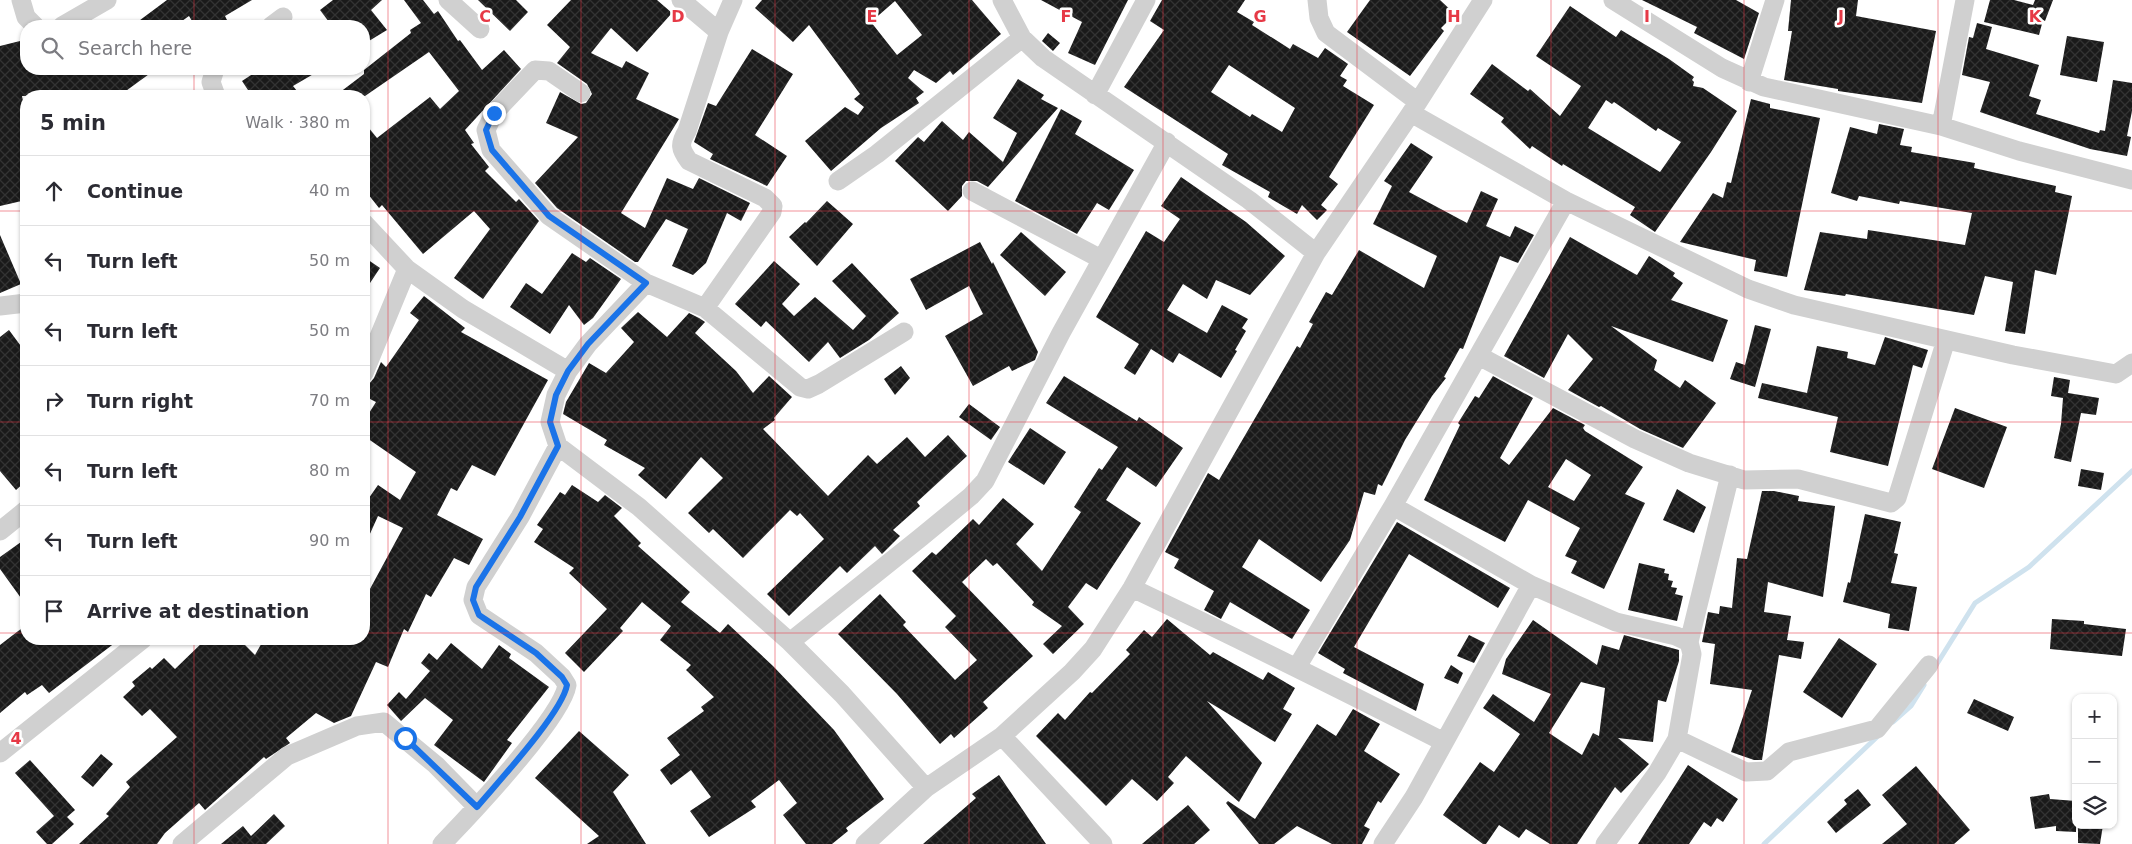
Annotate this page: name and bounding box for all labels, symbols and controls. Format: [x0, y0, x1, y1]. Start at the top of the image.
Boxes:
text: C [479, 7, 491, 26]
text: D [671, 7, 685, 26]
text: E [867, 7, 877, 26]
text: F [1061, 7, 1071, 26]
text: G [1253, 7, 1267, 26]
text: H [1447, 7, 1461, 26]
text: I [1644, 7, 1650, 26]
text: J [1837, 7, 1844, 26]
text: K [2029, 7, 2042, 26]
search box [20, 20, 370, 75]
icon: search [38, 34, 66, 62]
text: Search here [78, 37, 192, 59]
route end [483, 102, 506, 125]
text: 5 min [40, 111, 106, 135]
text: Walk · 380 m [245, 113, 350, 132]
icon: ahead [40, 177, 68, 205]
text: Continue [87, 180, 183, 202]
text: 40 m [309, 181, 350, 200]
icon: left [40, 247, 68, 275]
text: Turn left [87, 250, 178, 272]
text: 50 m [309, 251, 350, 270]
icon: left [40, 317, 68, 345]
text: Turn left [87, 320, 178, 342]
text: 50 m [309, 321, 350, 340]
icon: right [40, 387, 68, 415]
text: Turn right [87, 390, 193, 412]
text: 70 m [309, 391, 350, 410]
icon: left [40, 457, 68, 485]
text: Turn left [87, 460, 178, 482]
text: 80 m [309, 461, 350, 480]
icon: left [40, 527, 68, 555]
text: Turn left [87, 530, 178, 552]
text: 90 m [309, 531, 350, 550]
icon: arrive [40, 597, 68, 625]
text: Arrive at destination [87, 600, 309, 622]
map controls [2072, 694, 2117, 829]
button: + [2072, 694, 2117, 739]
route start [394, 727, 417, 750]
text: 4 [10, 729, 22, 748]
button: − [2072, 739, 2117, 784]
button: layers [2072, 784, 2117, 829]

